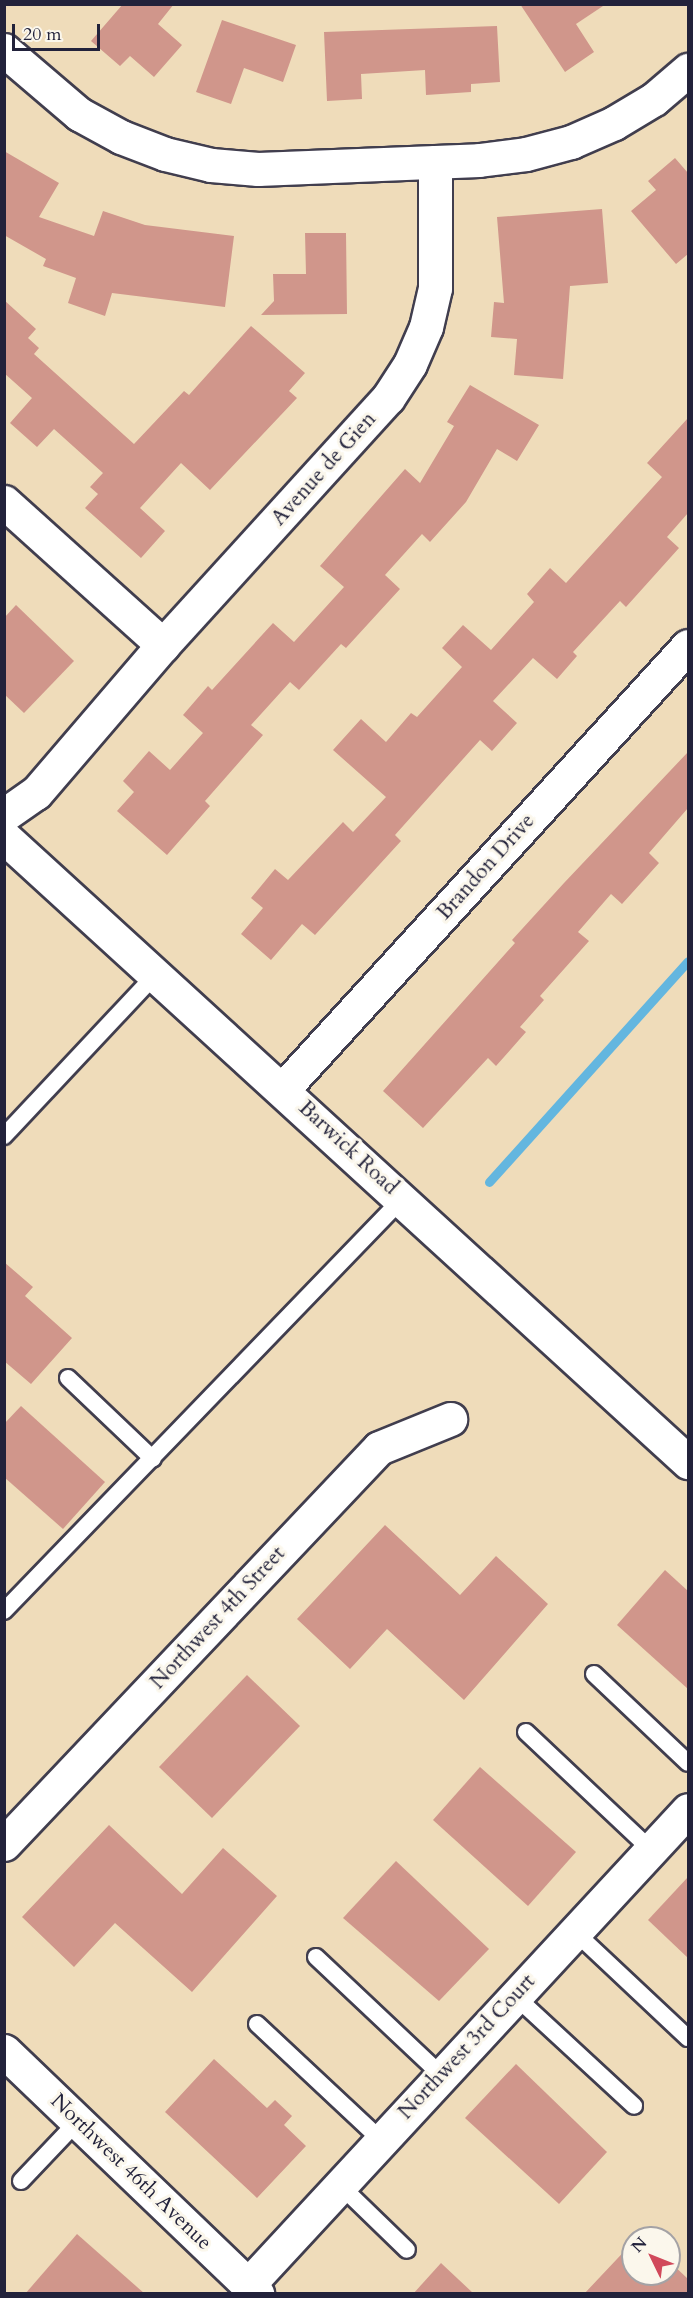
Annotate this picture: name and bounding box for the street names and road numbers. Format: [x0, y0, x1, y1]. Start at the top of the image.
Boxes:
street label: Avenue de Gien [266, 407, 382, 531]
street label: Brandon Drive [432, 809, 540, 925]
street label: Barwick Road [293, 1096, 403, 1200]
street label: Northwest 4th Street [145, 1541, 291, 1695]
street label: Northwest 3rd Court [393, 1969, 541, 2125]
street label: Northwest 46th Avenue [45, 2089, 217, 2255]

